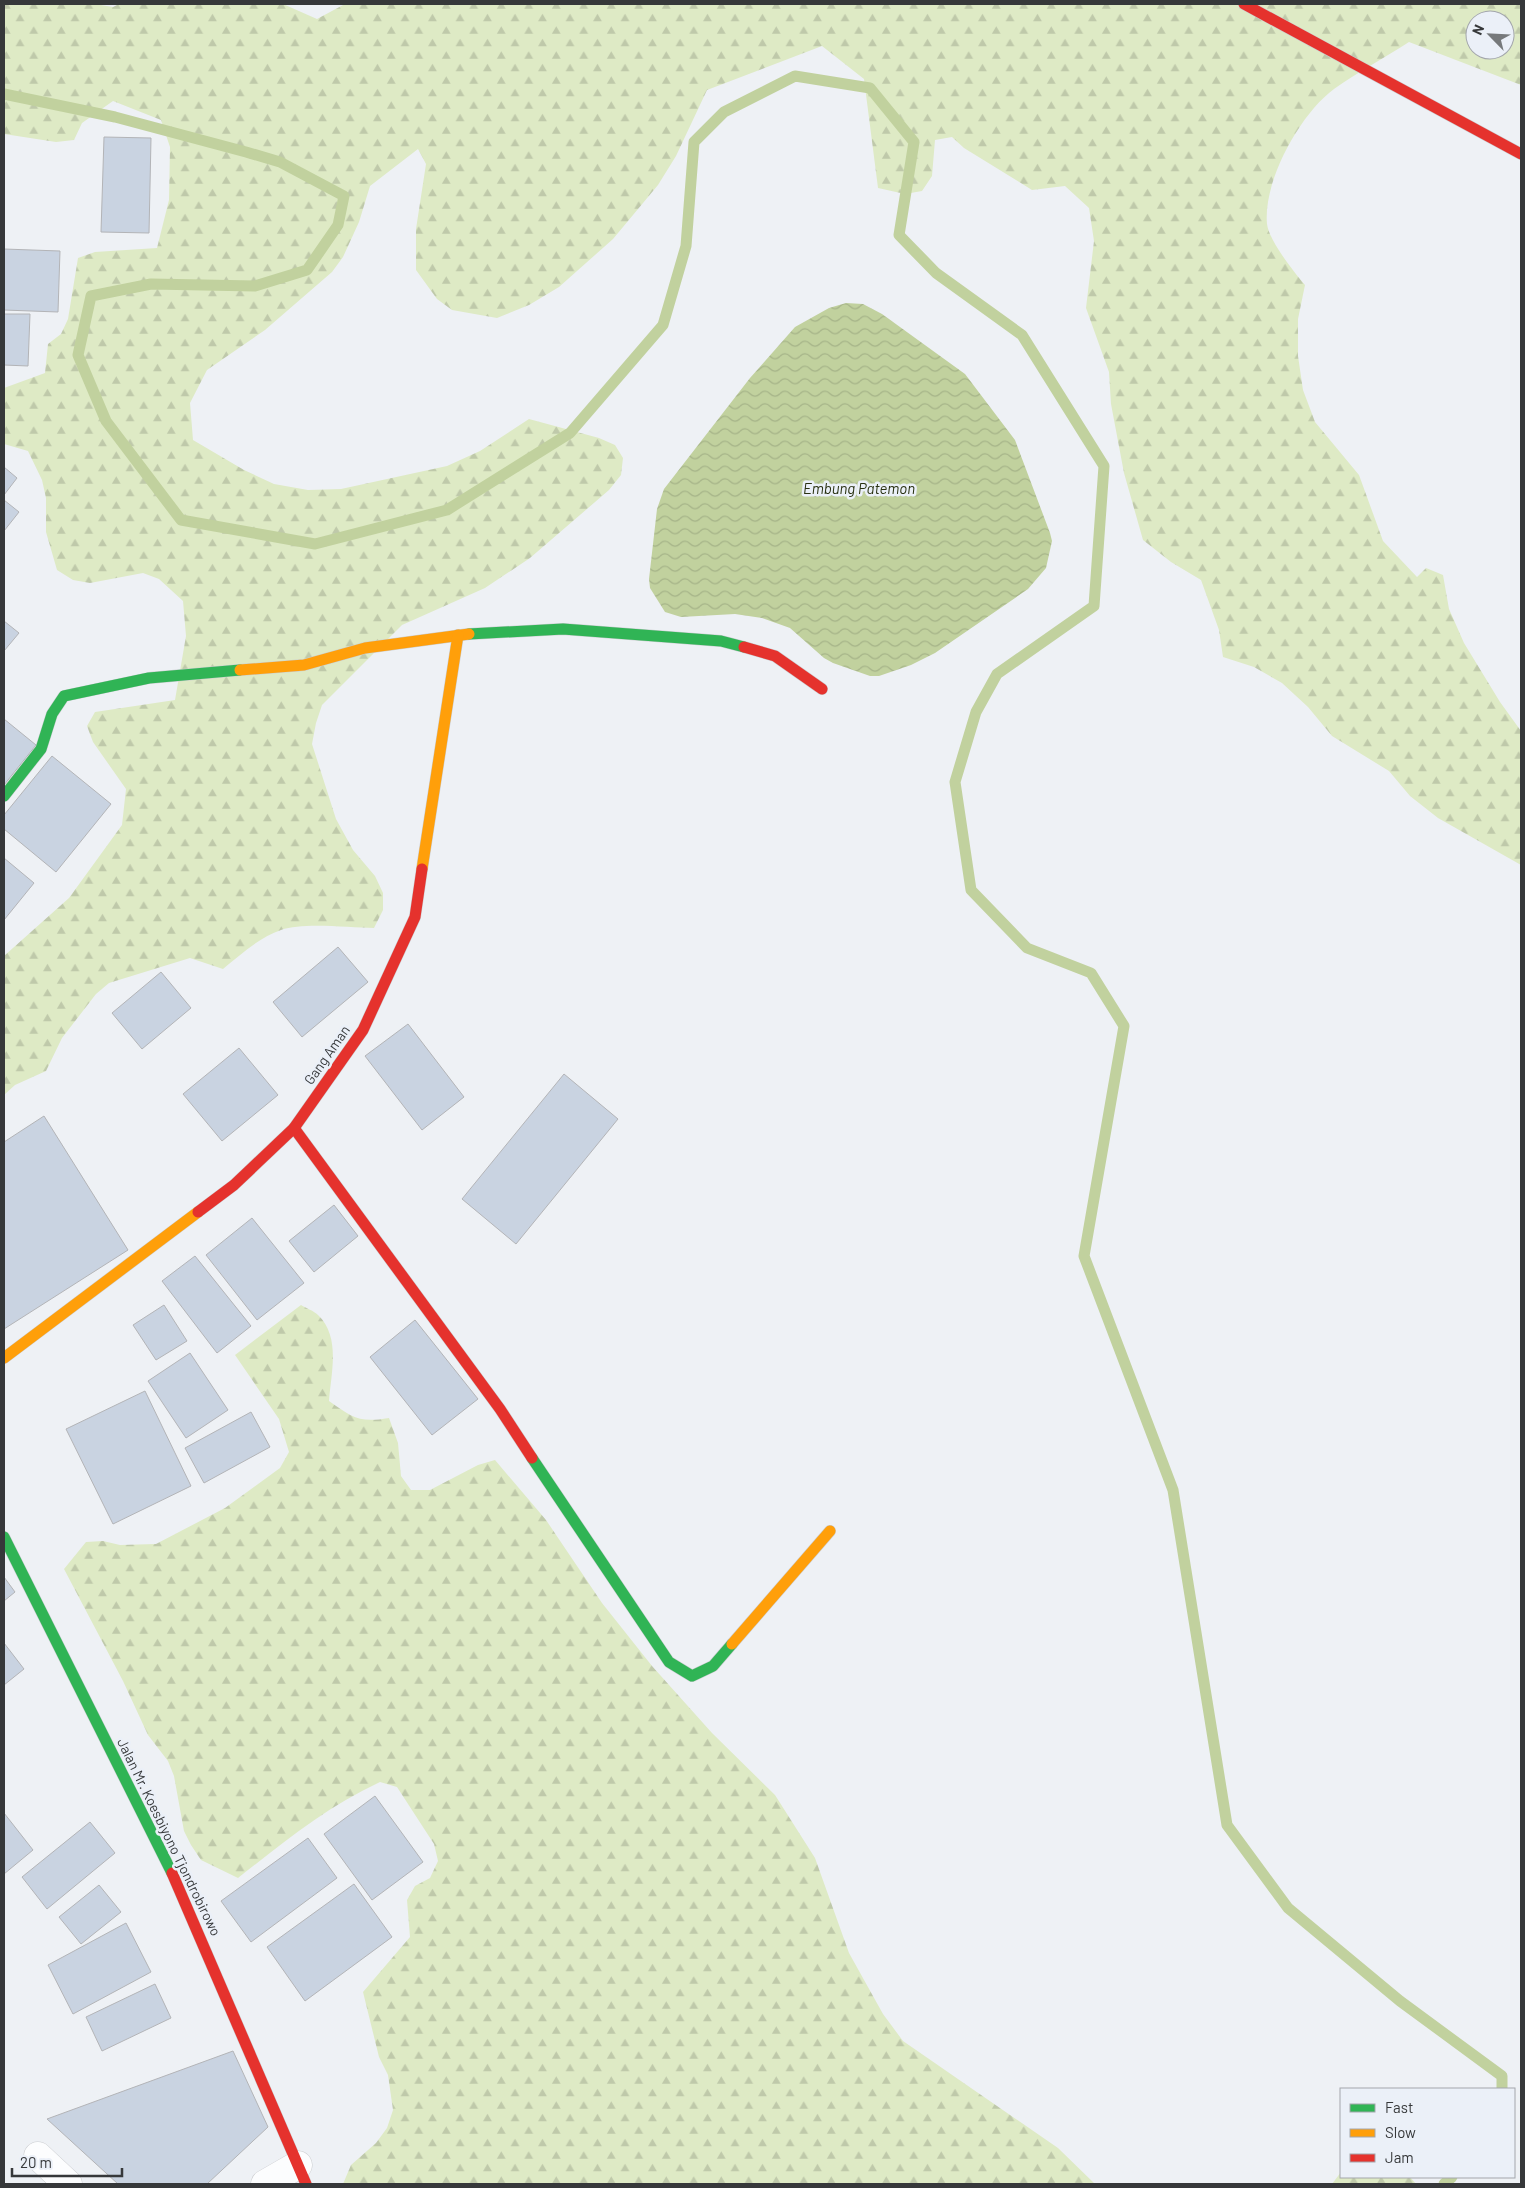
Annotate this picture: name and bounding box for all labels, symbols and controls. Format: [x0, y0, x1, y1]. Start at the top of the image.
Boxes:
north arrow [1465, 10, 1515, 60]
text: N [1468, 22, 1487, 37]
water label: Embung Patemon [803, 479, 915, 497]
street label: Gang Aman [300, 1022, 353, 1088]
street label: Jalan Mr. Koesbiyono Tjondrobirowo [114, 1735, 225, 1939]
legend [1340, 2088, 1515, 2178]
text: Fast [1385, 2098, 1413, 2116]
text: Slow [1385, 2123, 1416, 2141]
scale bar [12, 2146, 122, 2178]
text: Jam [1385, 2148, 1414, 2166]
text: 20 m [20, 2153, 52, 2171]

